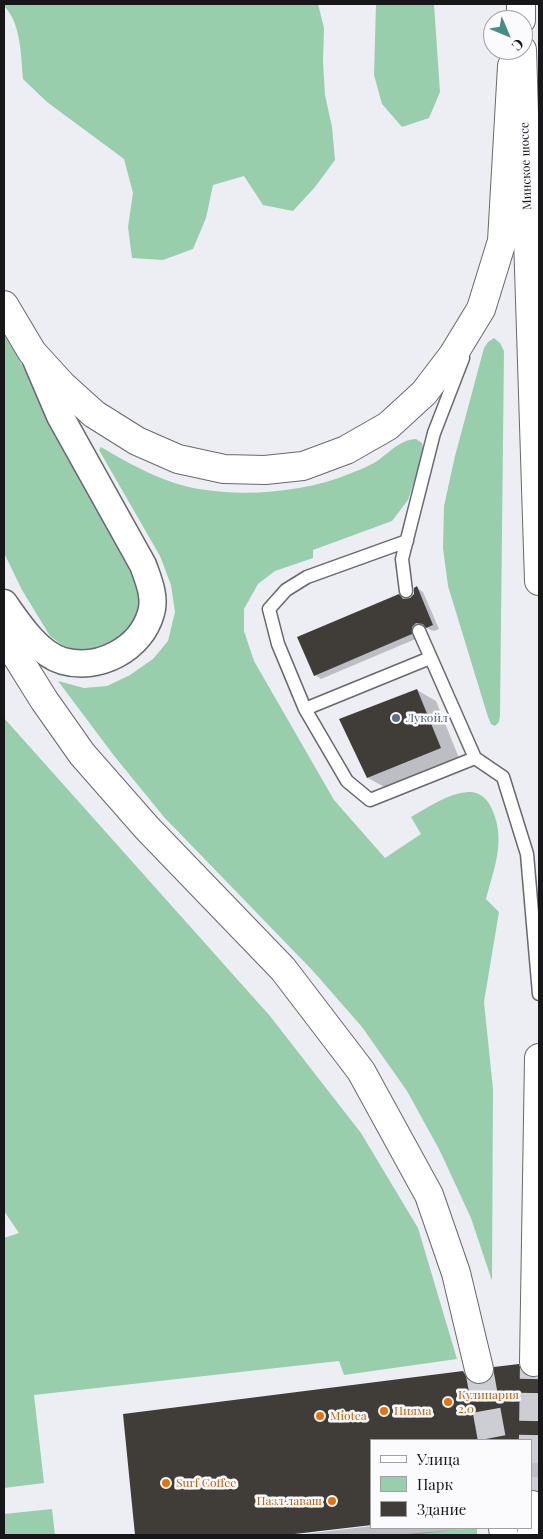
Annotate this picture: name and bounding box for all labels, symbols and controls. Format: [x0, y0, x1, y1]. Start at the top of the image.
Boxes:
north arrow [483, 10, 533, 60]
text: С [508, 35, 528, 55]
street label: Минское шоссе [517, 122, 535, 210]
place label: Лукойл [406, 711, 448, 725]
marker: Лукойл [390, 712, 402, 724]
place label: Кулинария 2.0 [458, 1388, 519, 1416]
marker: Кулинария 2.0 [442, 1396, 454, 1408]
place label: Нияма [394, 1404, 432, 1418]
marker: Нияма [378, 1405, 390, 1417]
place label: Miotea [330, 1409, 367, 1423]
marker: Miotea [314, 1410, 326, 1422]
legend [370, 1439, 533, 1529]
text: Улица [417, 1449, 460, 1469]
text: Парк [417, 1474, 453, 1494]
place label: Surf Coffee [176, 1476, 236, 1490]
marker: Surf Coffee [160, 1477, 172, 1489]
place label: Пазл лаваш [257, 1494, 322, 1508]
marker: Пазл лаваш [326, 1495, 338, 1507]
text: Здание [417, 1499, 466, 1519]

